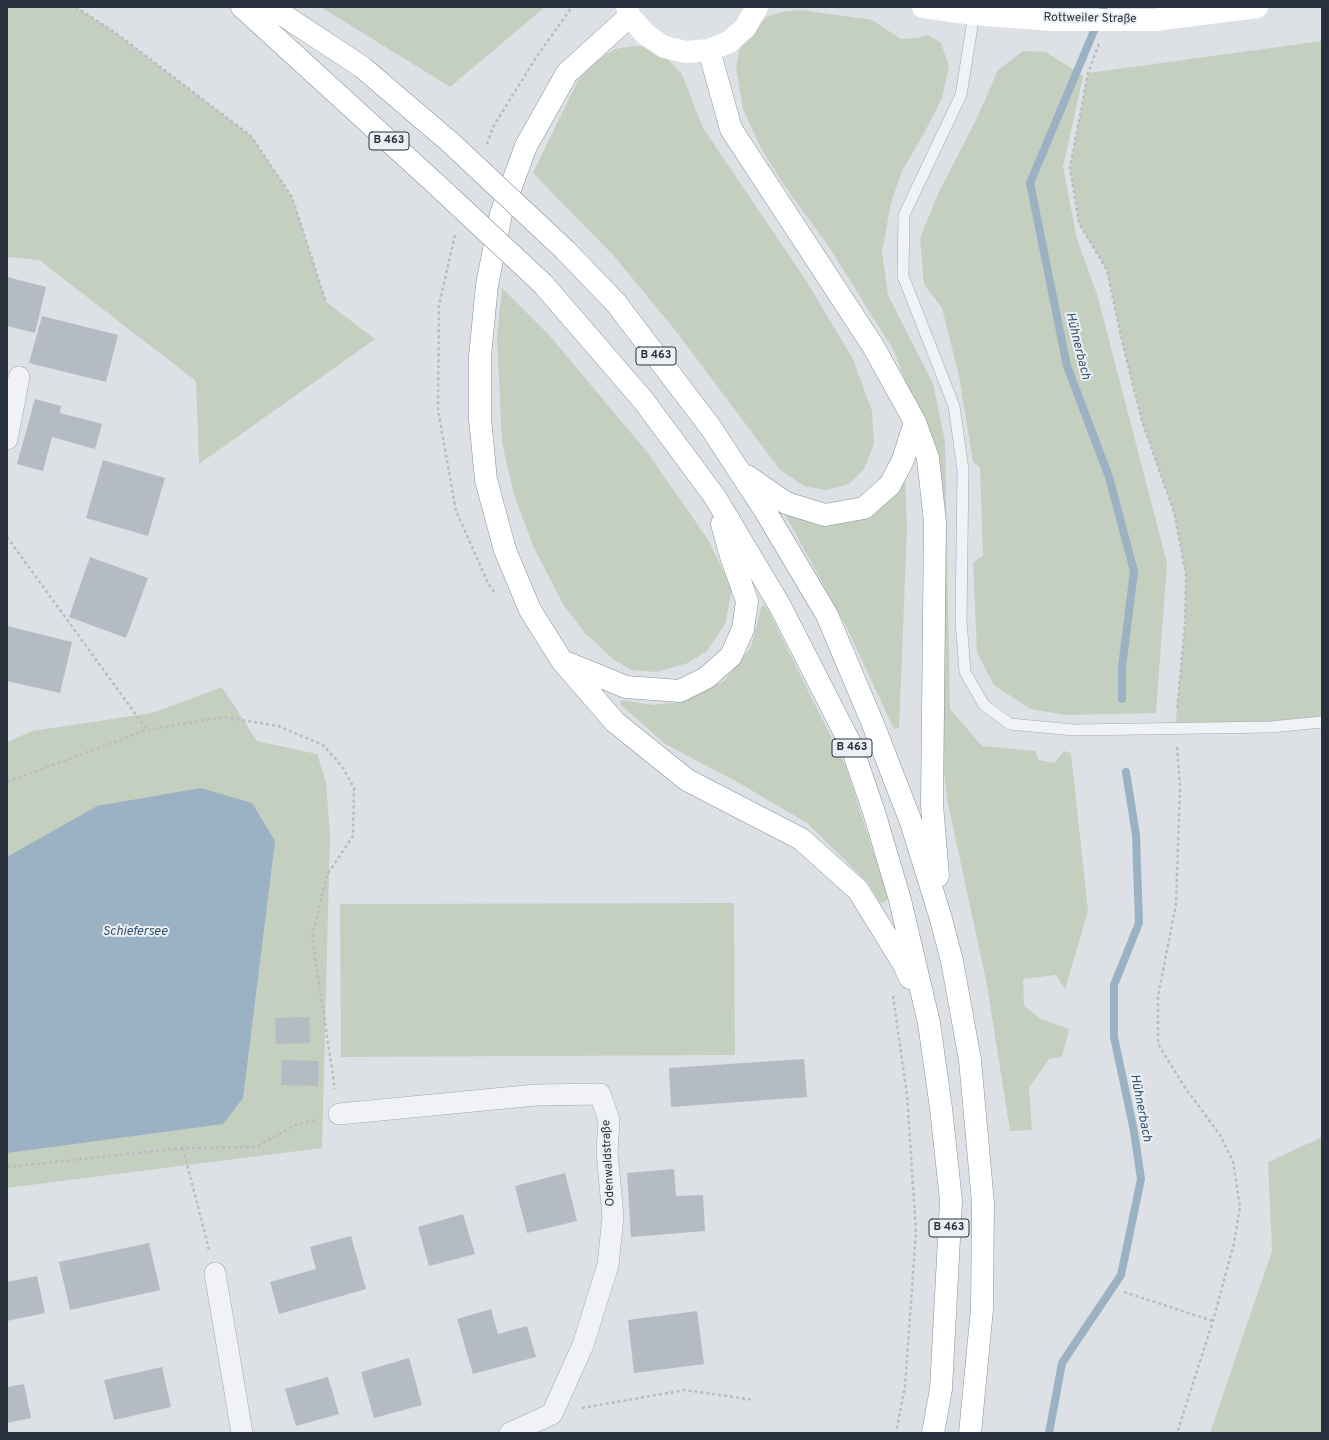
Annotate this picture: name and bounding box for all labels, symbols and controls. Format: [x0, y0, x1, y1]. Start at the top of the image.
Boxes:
street label: Rottweiler Straße [1043, 11, 1137, 27]
road number: B 463 [369, 132, 409, 150]
water label: Hühnerbach [1061, 311, 1093, 381]
road number: B 463 [636, 347, 676, 365]
road number: B 463 [832, 739, 872, 757]
water label: Schiefersee [103, 924, 167, 940]
water label: Hühnerbach [1126, 1073, 1154, 1143]
street label: Odenwaldstraße [600, 1119, 618, 1207]
road number: B 463 [929, 1219, 969, 1237]

